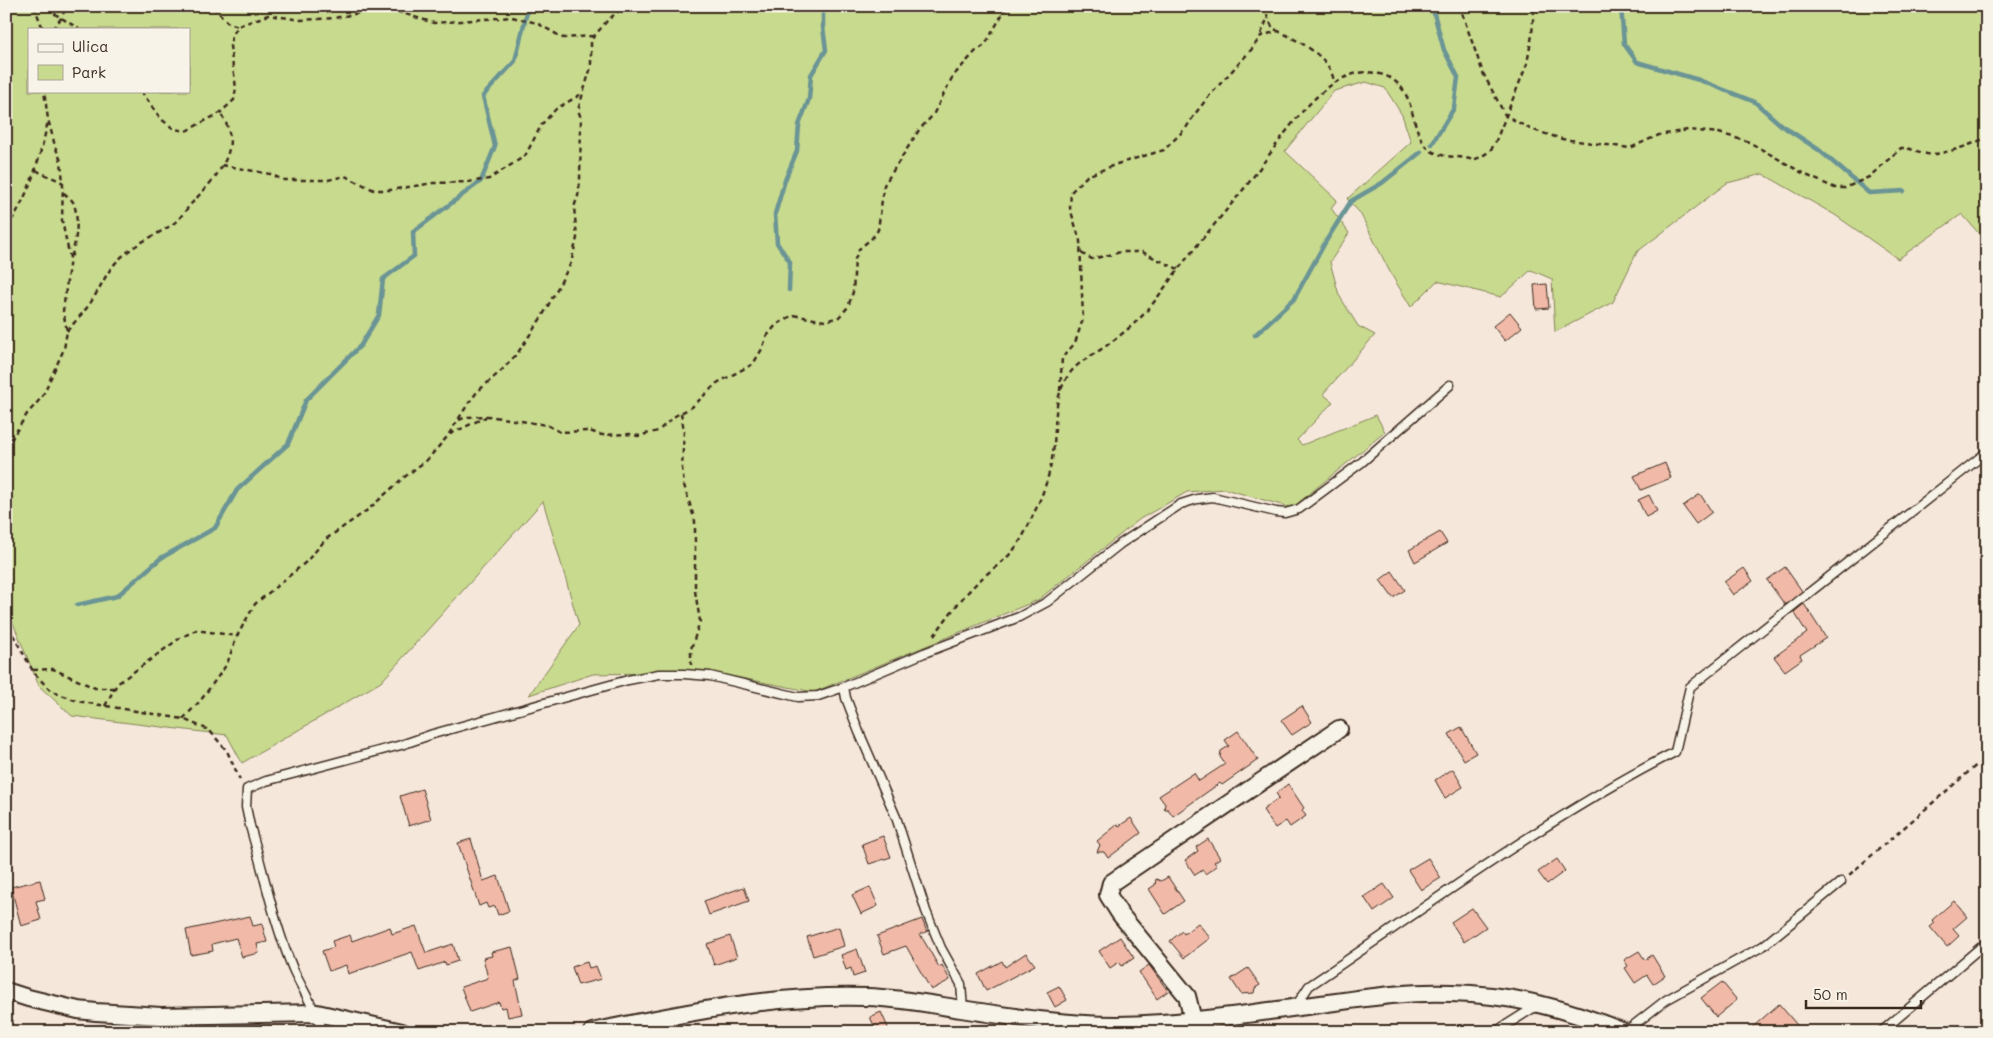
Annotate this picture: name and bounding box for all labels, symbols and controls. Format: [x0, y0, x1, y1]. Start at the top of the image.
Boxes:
legend [28, 28, 190, 92]
text: Ulica [72, 36, 109, 56]
text: Park [72, 62, 106, 82]
scale bar [1806, 978, 1920, 1010]
text: 50 m [1813, 984, 1848, 1004]

